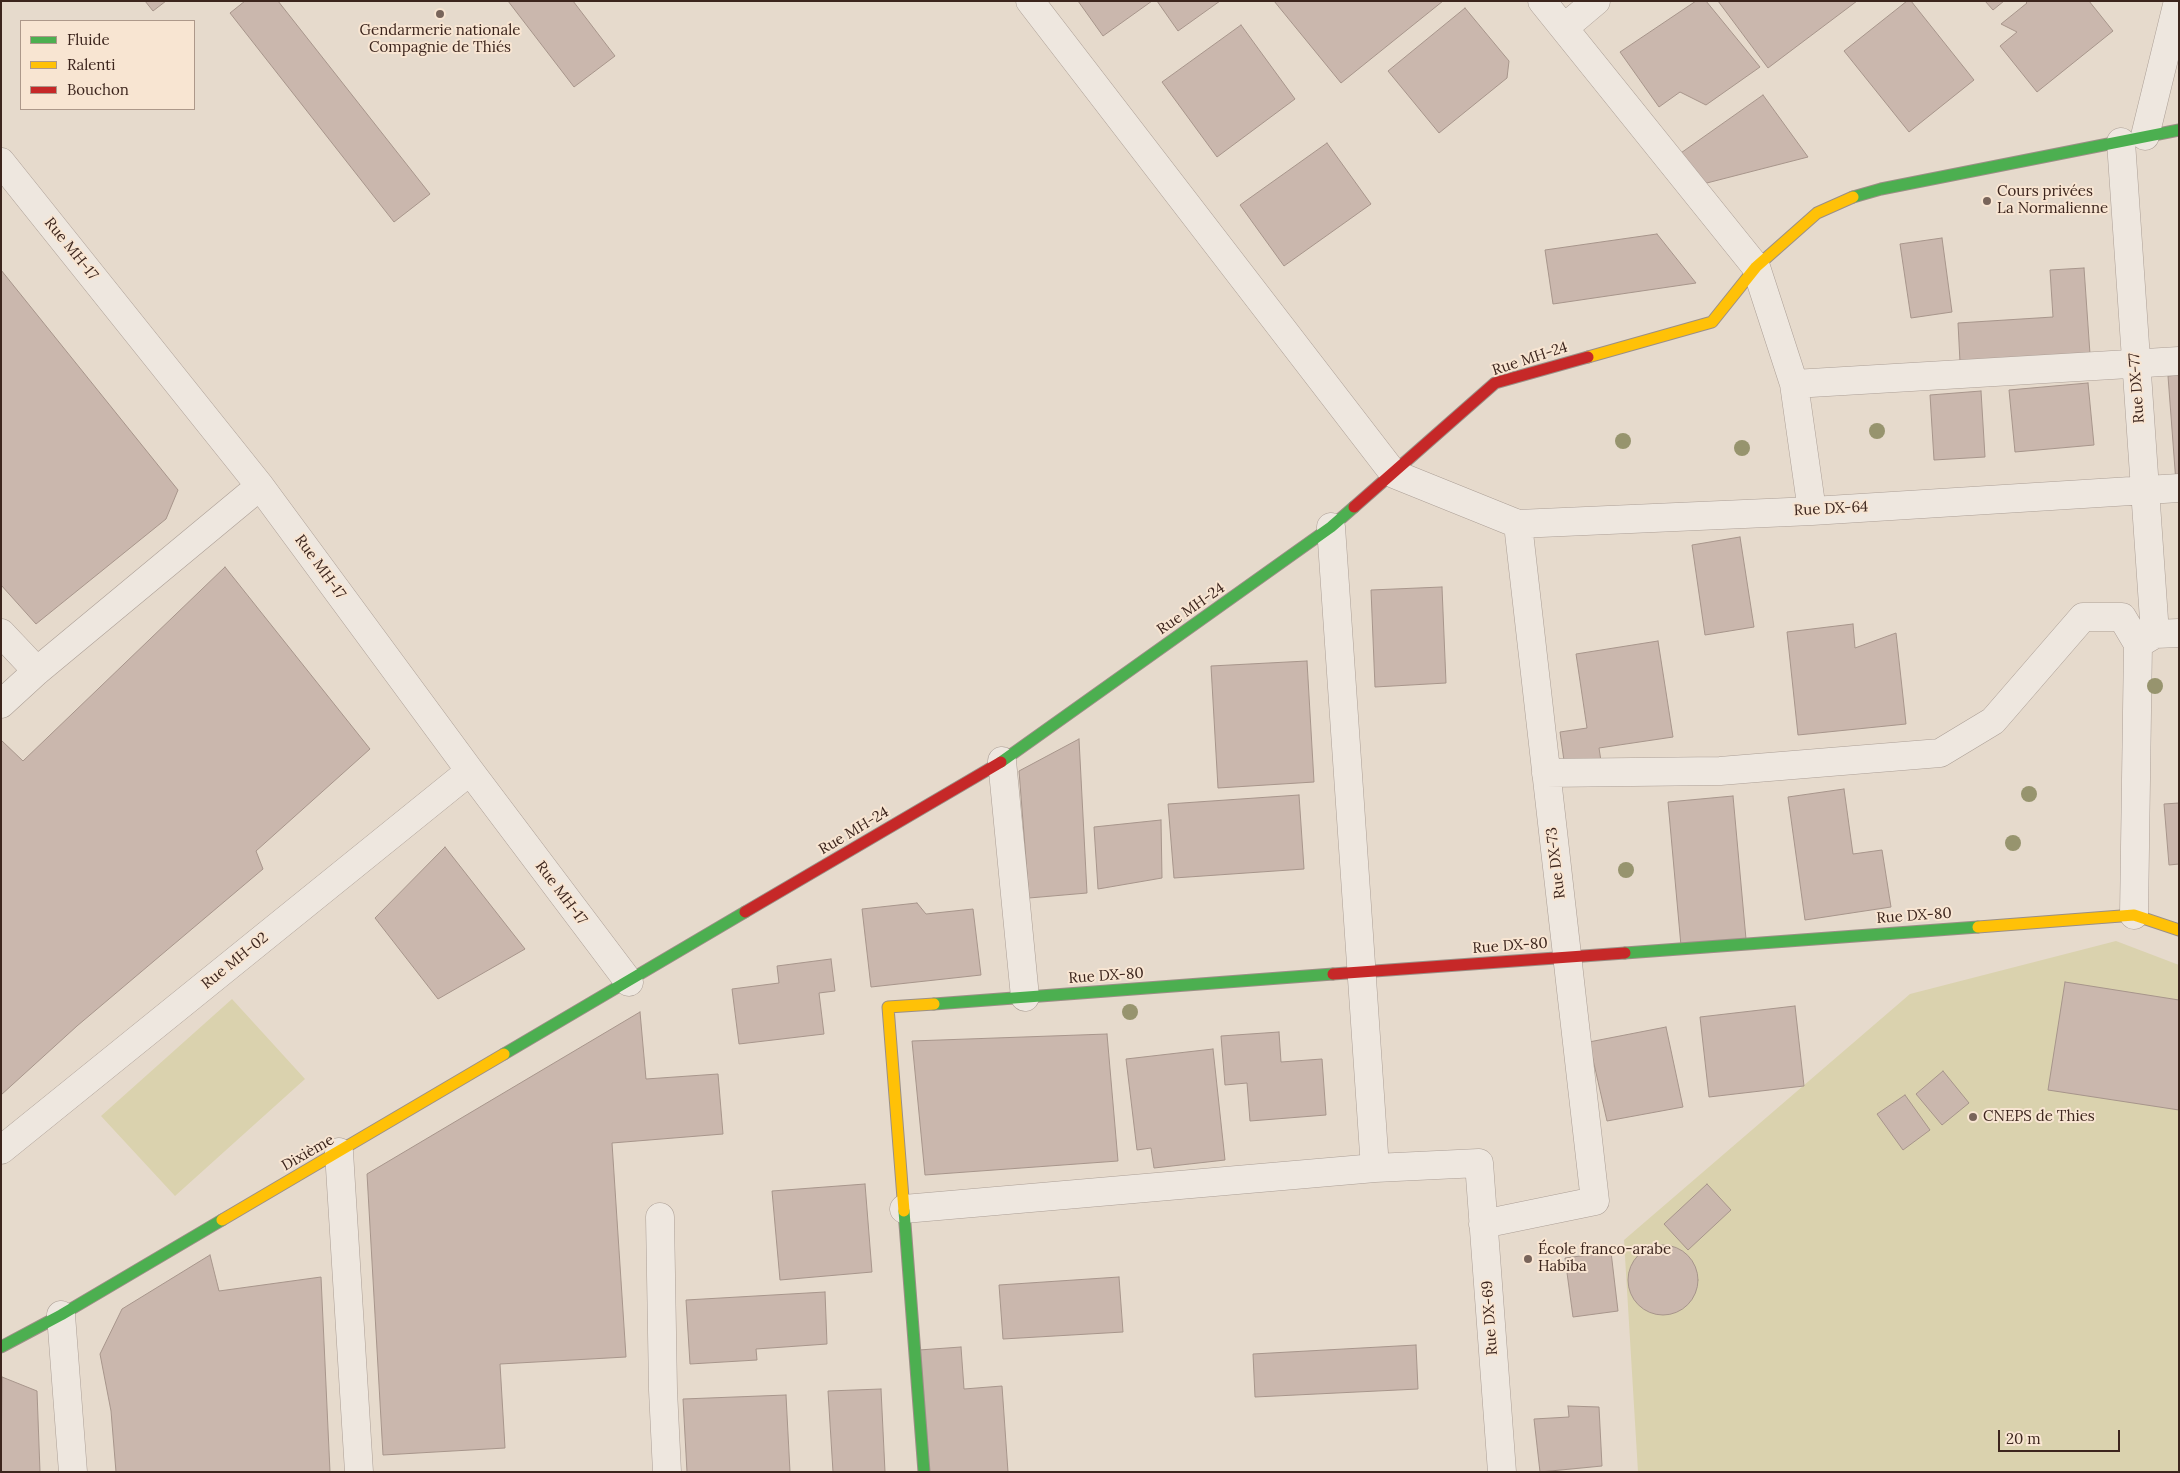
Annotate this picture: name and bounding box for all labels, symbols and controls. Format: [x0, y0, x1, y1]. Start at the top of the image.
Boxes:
marker: Gendarmerie nationale Compagnie de Thiés [434, 8, 446, 20]
legend [20, 20, 195, 110]
place label: Gendarmerie nationale Compagnie de Thiés [360, 22, 520, 57]
text: Fluide [67, 30, 110, 49]
text: Ralenti [67, 55, 115, 74]
text: Bouchon [67, 80, 129, 99]
place label: Cours privées La Normalienne [1997, 183, 2108, 218]
marker: Cours privées La Normalienne [1981, 195, 1993, 207]
street label: Rue MH-17 [40, 214, 102, 284]
street label: Rue MH-24 [1490, 338, 1570, 380]
street label: Rue DX-77 [2126, 352, 2148, 424]
street label: Rue DX-64 [1793, 498, 1869, 520]
street label: Rue MH-17 [291, 531, 349, 603]
street label: Rue MH-24 [1154, 579, 1228, 639]
street label: Rue MH-24 [816, 803, 892, 859]
street label: Rue DX-73 [1543, 826, 1569, 900]
street label: Rue MH-17 [531, 858, 591, 928]
street label: Rue DX-80 [1876, 904, 1952, 928]
street label: Rue MH-02 [198, 929, 272, 993]
street label: Rue DX-80 [1472, 934, 1548, 958]
street label: Rue DX-80 [1068, 964, 1144, 988]
place label: CNEPS de Thies [1983, 1108, 2095, 1126]
marker: CNEPS de Thies [1967, 1111, 1979, 1123]
street label: Dixième [279, 1131, 337, 1175]
place label: École franco-arabe Habiba [1538, 1241, 1671, 1276]
marker: École franco-arabe Habiba [1522, 1253, 1534, 1265]
street label: Rue DX-69 [1478, 1280, 1502, 1356]
scale bar [2000, 1420, 2122, 1452]
text: 20 m [2006, 1429, 2041, 1448]

